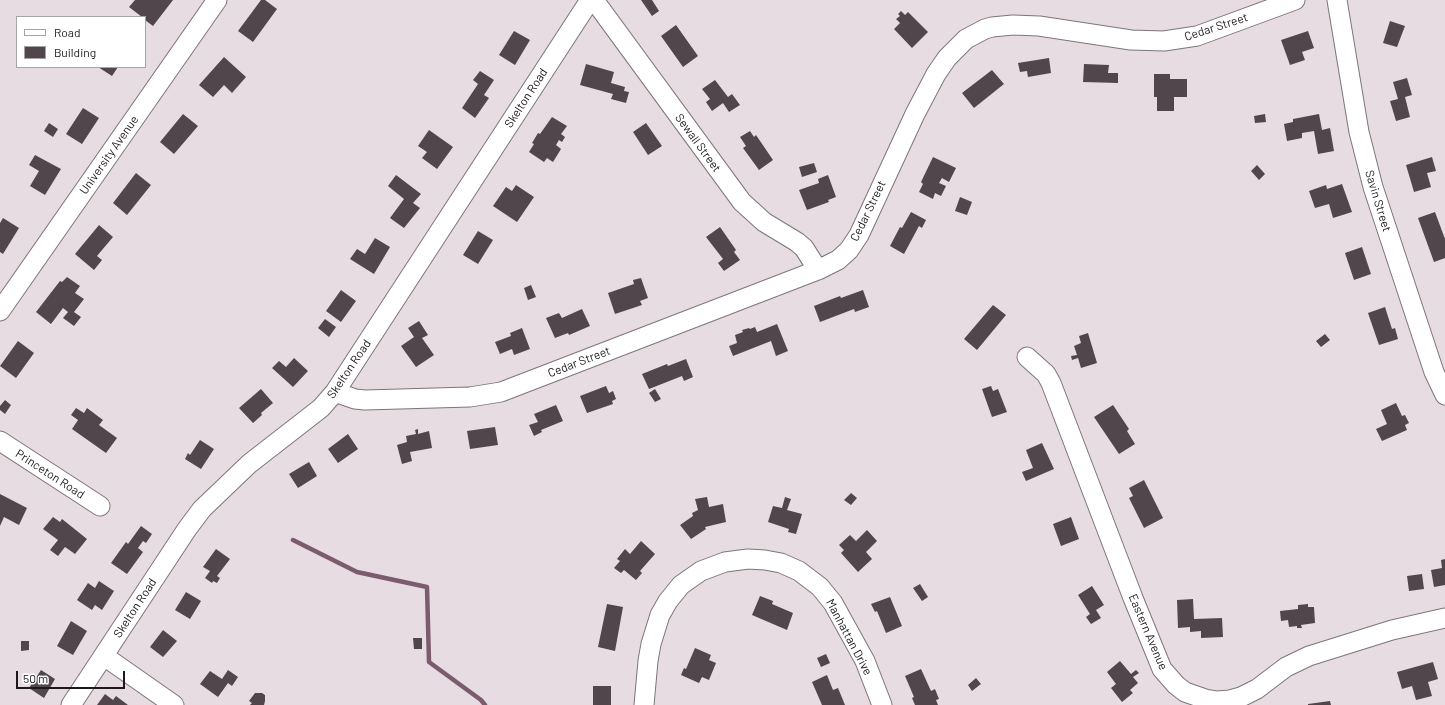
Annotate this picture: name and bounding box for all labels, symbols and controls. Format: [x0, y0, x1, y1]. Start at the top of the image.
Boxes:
street label: Cedar Street [1182, 10, 1250, 44]
legend [16, 16, 146, 68]
text: Road [54, 25, 81, 39]
text: Building [54, 45, 96, 59]
street label: Skelton Road [501, 66, 551, 130]
street label: Sewall Street [672, 111, 724, 175]
street label: University Avenue [76, 113, 142, 197]
street label: Savin Street [1362, 169, 1394, 233]
street label: Cedar Street [847, 178, 889, 244]
street label: Skelton Road [324, 337, 374, 401]
street label: Cedar Street [546, 343, 612, 381]
street label: Princeton Road [13, 446, 87, 502]
street label: Skelton Road [110, 576, 160, 640]
street label: Eastern Avenue [1126, 592, 1170, 672]
street label: Manhattan Drive [823, 596, 875, 678]
scale bar [18, 663, 127, 689]
text: 50 m [23, 671, 48, 685]

